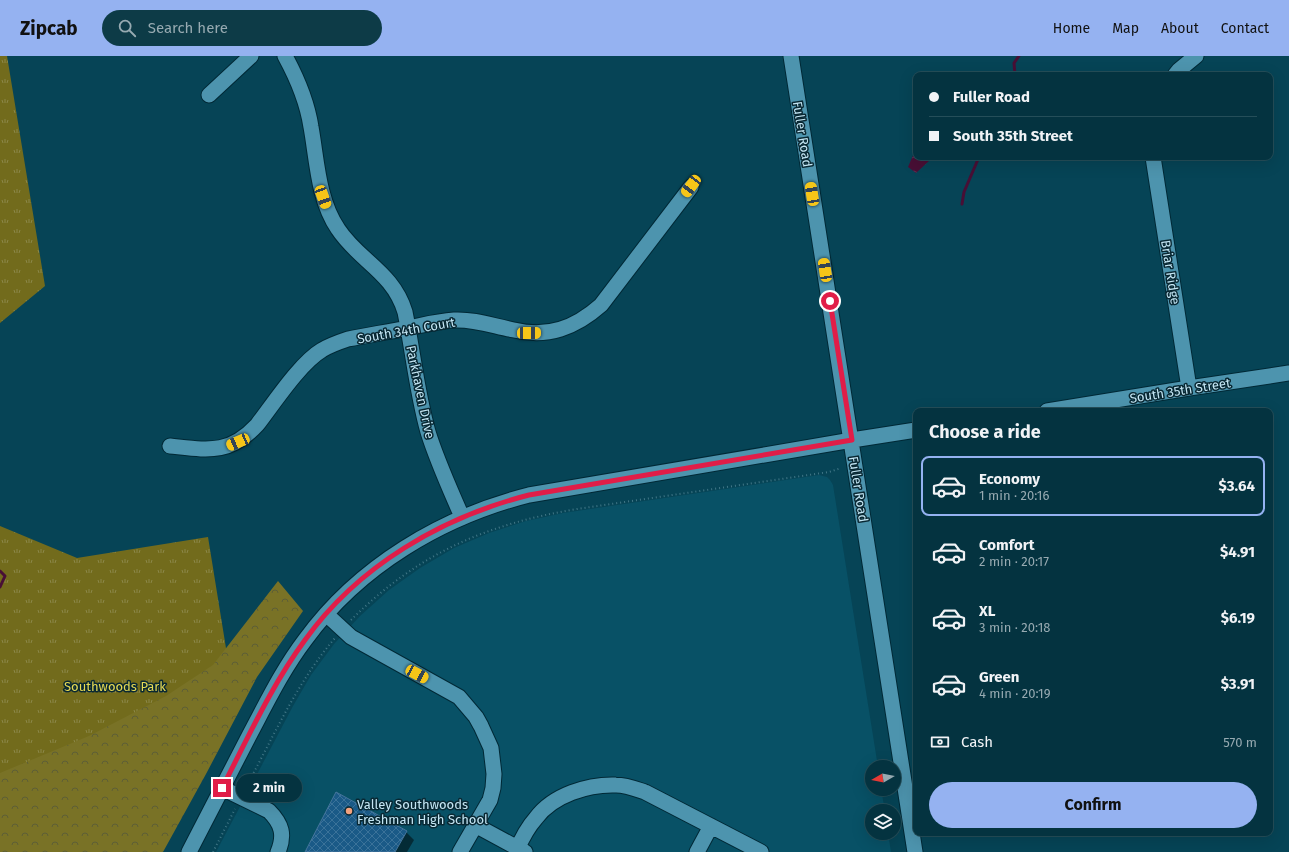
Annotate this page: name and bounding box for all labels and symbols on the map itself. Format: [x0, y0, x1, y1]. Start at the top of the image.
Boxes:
street label: Fuller Road [790, 100, 815, 168]
car [679, 173, 703, 199]
car [804, 181, 820, 207]
car [313, 184, 333, 210]
street label: Briar Ridge [1158, 239, 1183, 305]
car [817, 257, 833, 283]
route start [821, 292, 839, 310]
street label: South 34th Court [356, 314, 456, 346]
car [517, 327, 541, 339]
street label: Parkhaven Drive [403, 344, 438, 440]
street label: South 35th Street [1129, 375, 1232, 406]
car [225, 432, 251, 452]
street label: Fuller Road [846, 455, 871, 523]
car [404, 663, 430, 685]
park label: Southwoods Park [64, 679, 166, 694]
north arrow [865, 760, 901, 796]
callout: 2 min [236, 774, 302, 802]
route end [213, 779, 231, 797]
place label: Valley Southwoods Freshman High School [357, 797, 488, 827]
marker: Valley Southwoods Freshman High School [344, 806, 354, 816]

